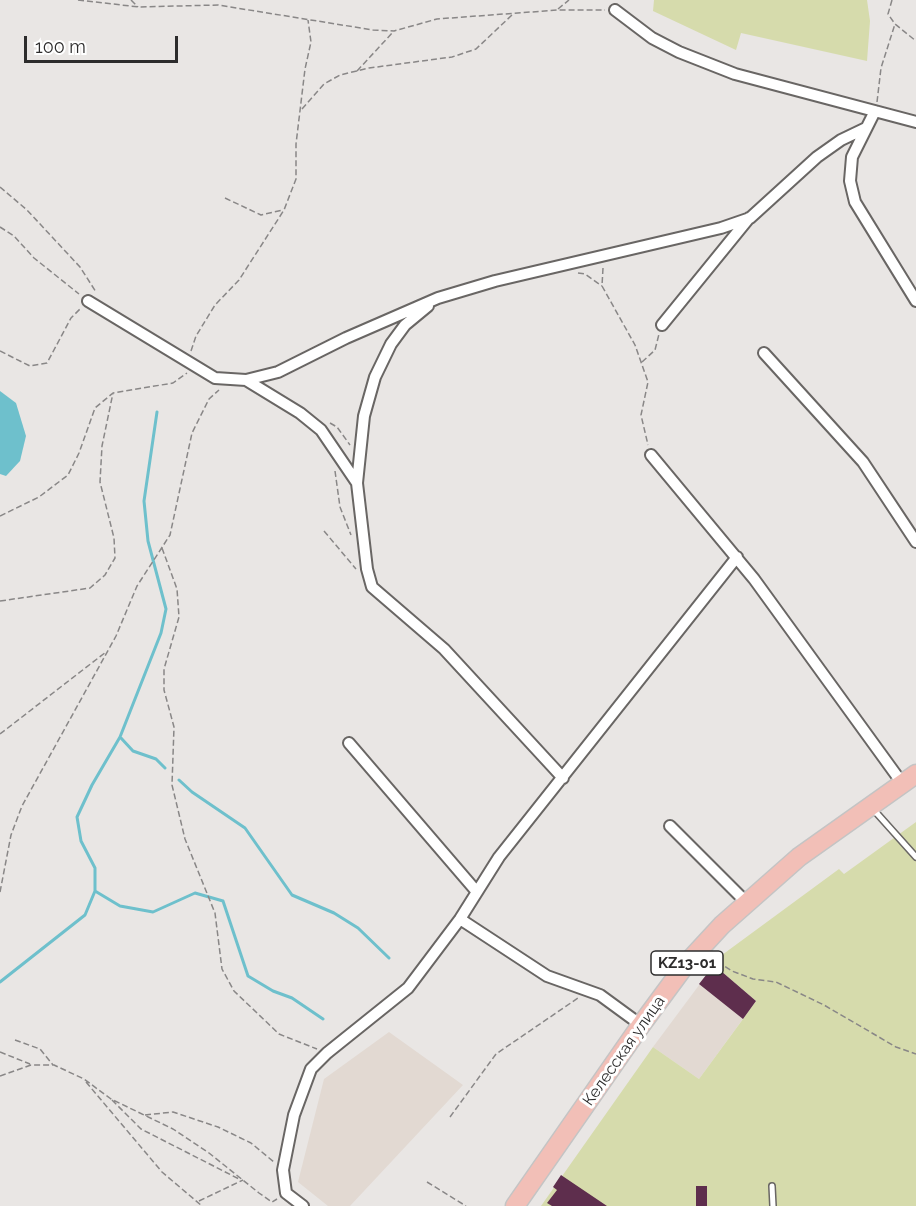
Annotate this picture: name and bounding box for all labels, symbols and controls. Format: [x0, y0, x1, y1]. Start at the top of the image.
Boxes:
scale bar [27, 24, 182, 62]
text: 100 m [35, 36, 86, 57]
road number: KZ13-01 [651, 951, 723, 975]
street label: Келесская улица [579, 992, 669, 1110]

